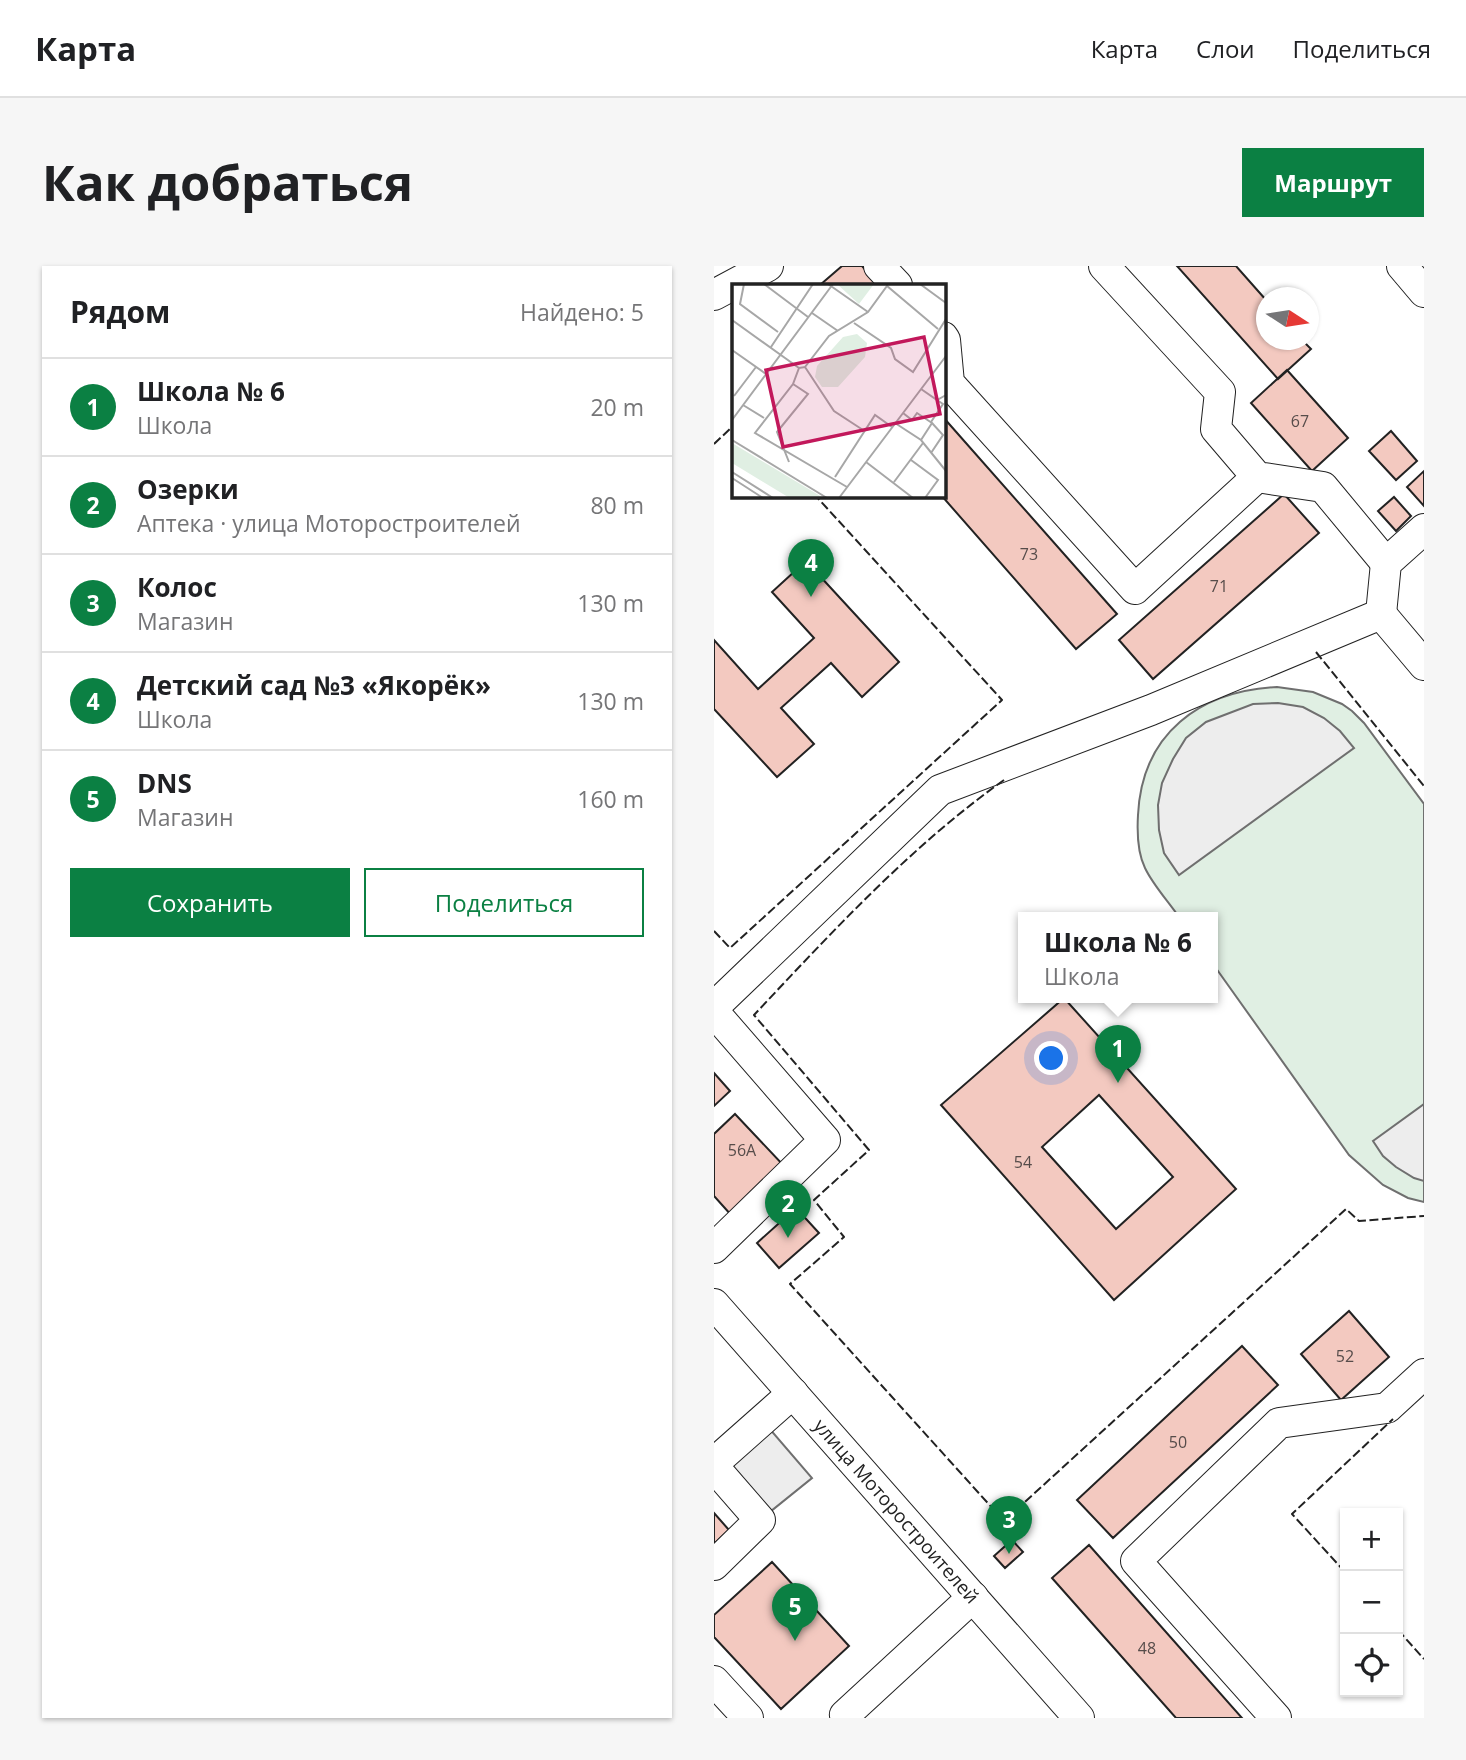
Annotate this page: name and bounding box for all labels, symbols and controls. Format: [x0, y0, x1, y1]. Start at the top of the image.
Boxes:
text: Карта [35, 26, 136, 71]
text: Карта [1091, 32, 1158, 65]
text: Слои [1196, 32, 1255, 65]
text: Поделиться [1293, 32, 1431, 65]
button: Маршрут [1242, 148, 1424, 217]
text: Как добраться [42, 149, 413, 215]
inset map [732, 284, 945, 497]
north arrow [1256, 287, 1319, 350]
text: Рядом [70, 291, 170, 332]
text: Найдено: 5 [520, 296, 644, 328]
text: Школа № 6 [137, 373, 285, 409]
text: 1 [86, 391, 100, 423]
text: 20 m [590, 391, 644, 423]
text: Школа [137, 409, 212, 441]
house number: 67 [1291, 410, 1309, 432]
text: Озерки [137, 471, 239, 507]
text: 2 [86, 489, 100, 521]
text: 80 m [590, 489, 644, 521]
text: Аптека · улица Моторостроителей [137, 507, 521, 539]
pin: 4 [788, 539, 834, 597]
house number: 73 [1020, 543, 1038, 565]
text: Колос [137, 569, 217, 605]
house number: 71 [1210, 575, 1228, 597]
text: 3 [86, 587, 100, 619]
text: 130 m [577, 587, 644, 619]
text: Магазин [137, 605, 233, 637]
text: Детский сад №3 «Якорёк» [137, 667, 491, 703]
text: 4 [86, 685, 100, 717]
text: 130 m [577, 685, 644, 717]
text: Школа [137, 703, 212, 735]
text: DNS [137, 765, 192, 801]
text: 5 [86, 783, 100, 815]
text: 160 m [577, 783, 644, 815]
text: Магазин [137, 801, 233, 833]
button: Сохранить [70, 868, 350, 937]
button: Поделиться [364, 868, 644, 937]
popup [1018, 912, 1218, 1003]
text: Школа № 6 [1044, 924, 1192, 960]
text: Школа [1044, 960, 1119, 992]
pin: 1 [1095, 1025, 1141, 1083]
your location [1034, 1041, 1068, 1075]
house number: 56А [728, 1139, 757, 1161]
house number: 54 [1014, 1151, 1032, 1173]
pin: 2 [765, 1180, 811, 1238]
house number: 52 [1336, 1345, 1354, 1367]
street label: улица Моторостроителей [808, 1413, 985, 1609]
house number: 50 [1169, 1431, 1187, 1453]
pin: 3 [986, 1496, 1032, 1554]
map controls [1340, 1508, 1403, 1697]
button: + [1340, 1508, 1403, 1571]
button: − [1340, 1571, 1403, 1634]
pin: 5 [772, 1583, 818, 1641]
button: locate [1340, 1634, 1403, 1697]
house number: 48 [1138, 1637, 1156, 1659]

